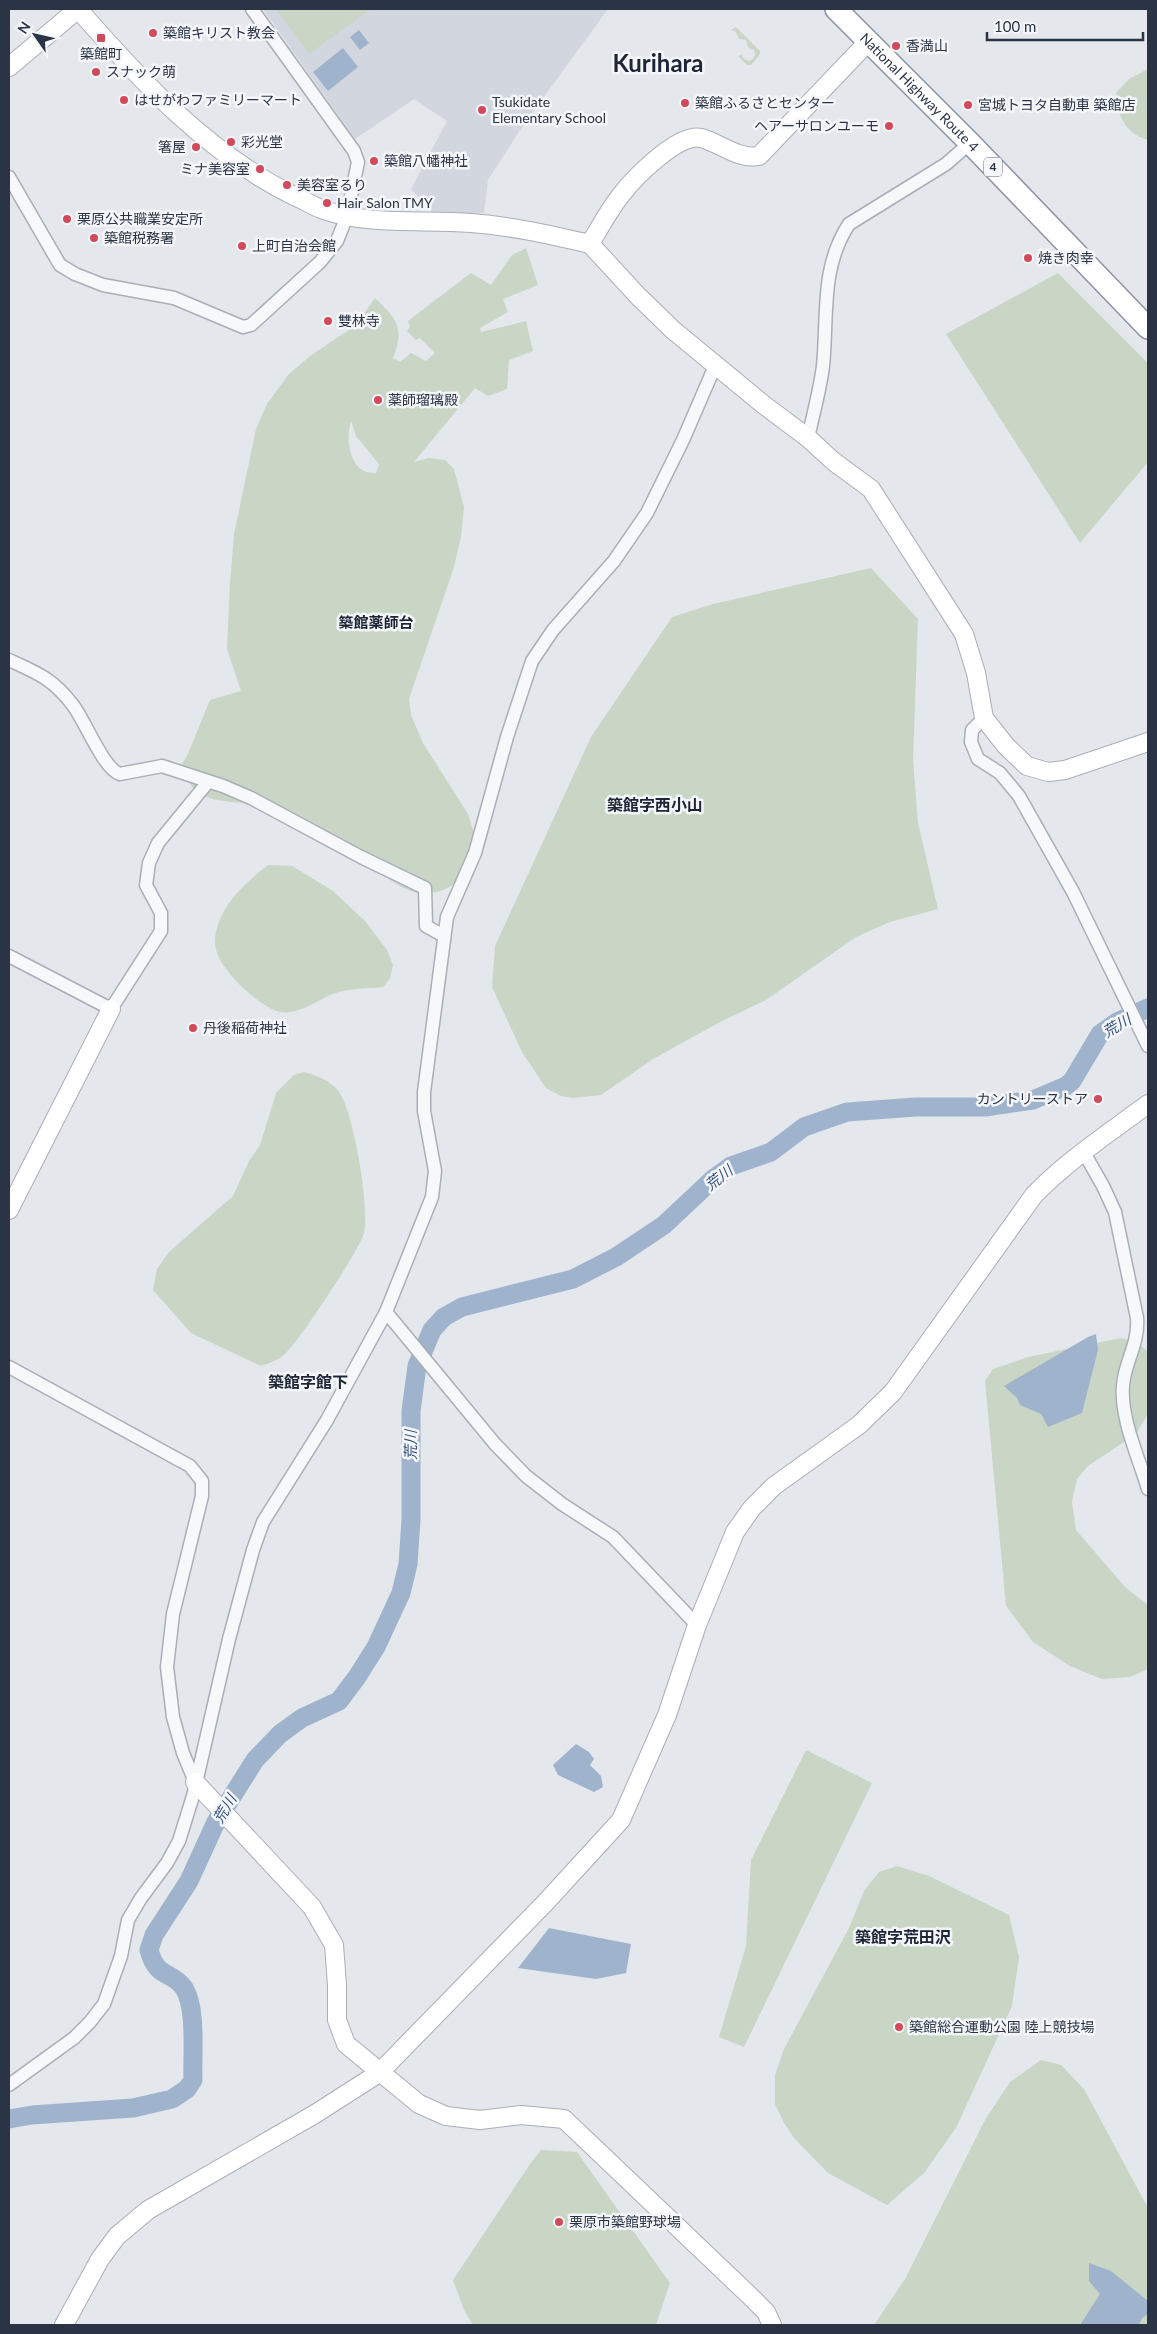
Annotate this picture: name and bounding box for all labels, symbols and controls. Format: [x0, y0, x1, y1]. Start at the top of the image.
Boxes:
north arrow [10, 10, 60, 60]
scale bar [987, 10, 1143, 42]
text: 100 m [994, 17, 1036, 35]
text: N [14, 18, 34, 37]
place label: 築館キリスト教会 [163, 24, 275, 41]
marker: 築館キリスト教会 [147, 27, 159, 39]
street label: National Highway Route 4 [857, 29, 983, 155]
marker: 築館町 [95, 32, 107, 44]
place label: 香満山 [906, 37, 948, 54]
marker: 香満山 [890, 40, 902, 52]
place label: 築館町 [80, 45, 122, 62]
district label: Kurihara [612, 48, 704, 77]
place label: スナック萌 [106, 63, 176, 80]
marker: スナック萌 [90, 66, 102, 78]
place label: はせがわファミリーマート [134, 91, 302, 108]
place label: Tsukidate Elementary School [492, 93, 606, 126]
marker: はせがわファミリーマート [118, 94, 130, 106]
place label: 築館ふるさとセンター [695, 94, 835, 111]
place label: 宮城トヨタ自動車 築館店 [978, 96, 1136, 113]
marker: 築館ふるさとセンター [679, 97, 691, 109]
marker: 宮城トヨタ自動車 築館店 [962, 99, 974, 111]
marker: Tsukidate Elementary School [476, 104, 488, 116]
place label: ヘアーサロンユーモ [754, 117, 879, 134]
marker: ヘアーサロンユーモ [883, 120, 895, 132]
place label: 彩光堂 [241, 133, 283, 150]
marker: 彩光堂 [225, 136, 237, 148]
place label: 箸屋 [158, 138, 186, 155]
marker: 箸屋 [190, 141, 202, 153]
place label: 築館八幡神社 [384, 152, 468, 169]
marker: 築館八幡神社 [368, 155, 380, 167]
road number: 4 [984, 158, 1002, 176]
place label: ミナ美容室 [180, 160, 250, 177]
marker: ミナ美容室 [254, 163, 266, 175]
place label: 美容室るり [297, 176, 367, 193]
marker: 美容室るり [281, 179, 293, 191]
place label: Hair Salon TMY [337, 194, 433, 211]
marker: Hair Salon TMY [321, 197, 333, 209]
place label: 栗原公共職業安定所 [77, 210, 203, 227]
marker: 栗原公共職業安定所 [61, 213, 73, 225]
place label: 築館税務署 [104, 229, 174, 246]
marker: 築館税務署 [88, 232, 100, 244]
place label: 上町自治会館 [252, 237, 336, 254]
marker: 上町自治会館 [236, 240, 248, 252]
place label: 焼き肉幸 [1038, 249, 1094, 266]
marker: 焼き肉幸 [1022, 252, 1034, 264]
place label: 雙林寺 [338, 312, 380, 329]
marker: 雙林寺 [322, 315, 334, 327]
place label: 薬師瑠璃殿 [388, 391, 458, 408]
marker: 薬師瑠璃殿 [372, 394, 384, 406]
district label: 築館薬師台 [338, 613, 414, 631]
district label: 築館字西小山 [607, 795, 703, 814]
water label: 荒川 [1099, 1009, 1136, 1041]
place label: 丹後稲荷神社 [203, 1019, 287, 1036]
marker: 丹後稲荷神社 [187, 1022, 199, 1034]
place label: カントリーストア [977, 1090, 1088, 1107]
marker: カントリーストア [1092, 1093, 1104, 1105]
water label: 荒川 [701, 1160, 737, 1194]
district label: 築館字館下 [268, 1372, 348, 1391]
water label: 荒川 [401, 1428, 419, 1460]
water label: 荒川 [209, 1789, 241, 1826]
district label: 築館字荒田沢 [855, 1927, 951, 1946]
place label: 築館総合運動公園 陸上競技場 [909, 2018, 1095, 2035]
marker: 築館総合運動公園 陸上競技場 [893, 2021, 905, 2033]
place label: 栗原市築館野球場 [569, 2213, 681, 2230]
marker: 栗原市築館野球場 [553, 2216, 565, 2228]

